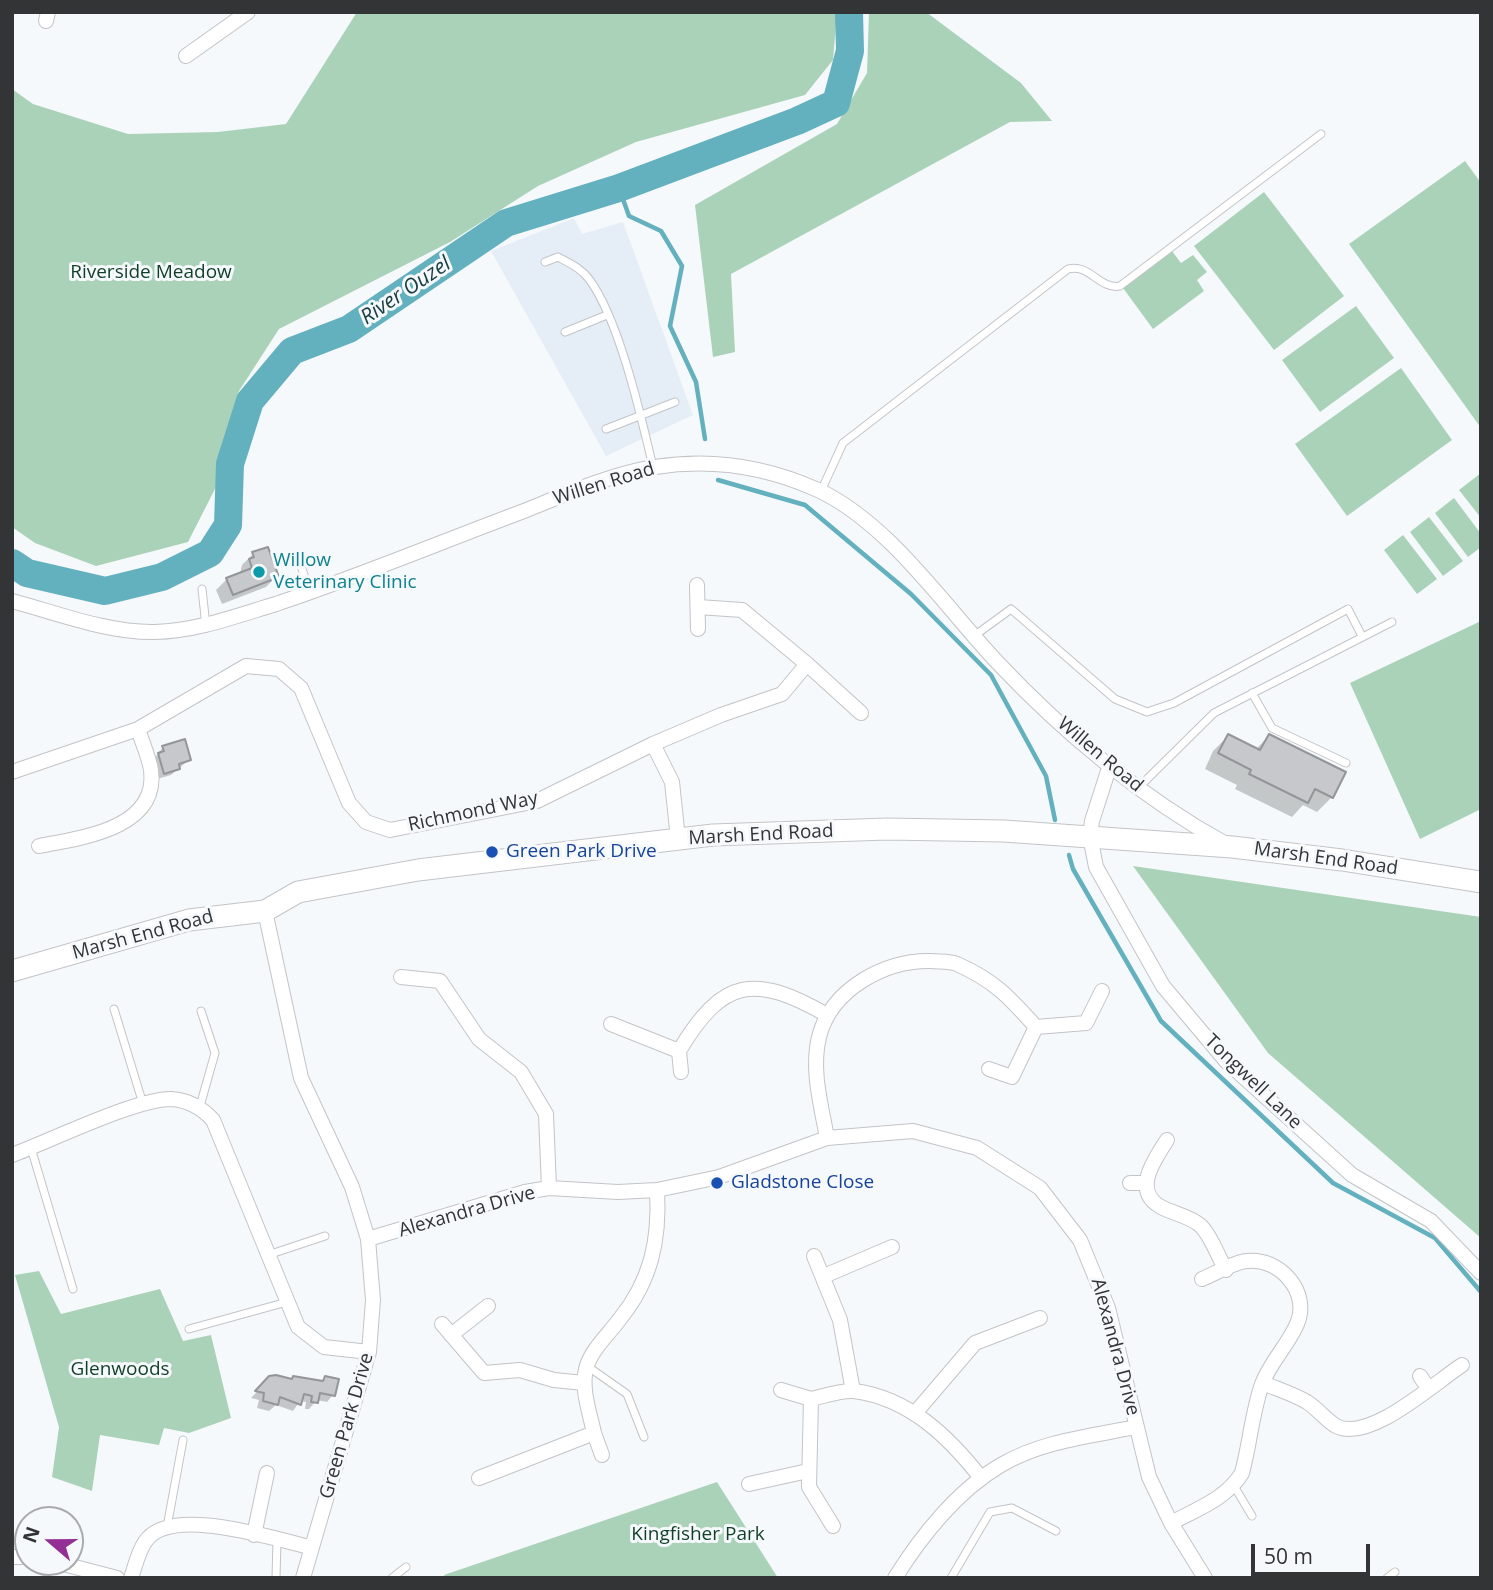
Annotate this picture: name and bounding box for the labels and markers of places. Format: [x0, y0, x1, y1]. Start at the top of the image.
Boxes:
place label: Willow Veterinary Clinic [273, 550, 417, 594]
marker: Willow Veterinary Clinic [251, 564, 267, 580]
place label: Green Park Drive [506, 841, 657, 863]
marker: Green Park Drive [484, 844, 500, 860]
place label: Gladstone Close [731, 1172, 874, 1194]
marker: Gladstone Close [709, 1175, 725, 1191]

